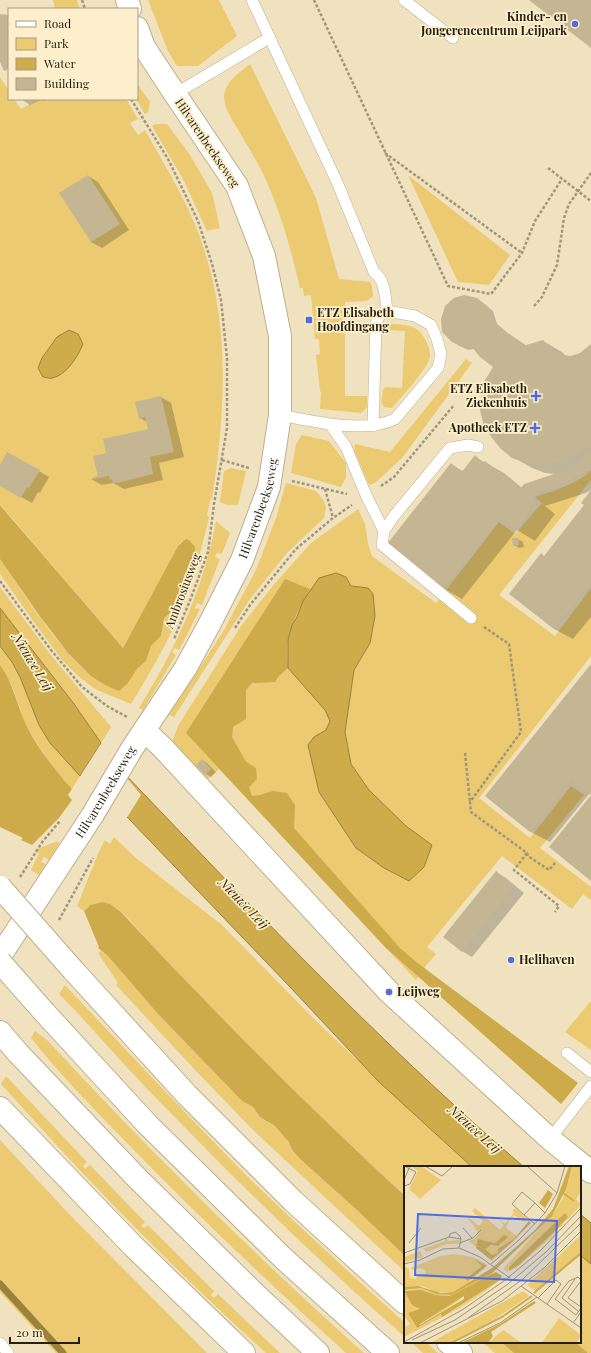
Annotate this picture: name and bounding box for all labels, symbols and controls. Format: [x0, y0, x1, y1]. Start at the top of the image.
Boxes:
legend [8, 8, 138, 100]
place label: Kinder- en Jongerencentrum Leijpark [420, 8, 568, 38]
text: Road [44, 15, 71, 31]
marker: Kinder- en Jongerencentrum Leijpark [570, 19, 580, 29]
text: Park [44, 35, 69, 51]
text: Water [43, 55, 77, 71]
text: Building [44, 75, 90, 91]
street label: Hilvarenbeekseweg [172, 95, 244, 191]
place label: ETZ Elisabeth Hoofdingang [317, 304, 395, 334]
marker: ETZ Elisabeth Hoofdingang [304, 315, 314, 325]
place label: ETZ Elisabeth Ziekenhuis [450, 380, 528, 410]
marker: ETZ Elisabeth Ziekenhuis [530, 390, 542, 402]
place label: Apotheek ETZ [448, 419, 527, 435]
marker: Apotheek ETZ [530, 423, 540, 433]
street label: Hilvarenbeekseweg [234, 456, 280, 560]
street label: Ambrosiusweg [160, 550, 204, 632]
water label: Nieuwe Leij [9, 629, 58, 695]
street label: Hilvarenbeekseweg [71, 742, 139, 841]
water label: Nieuwe Leij [215, 873, 274, 933]
place label: Helihaven [519, 951, 575, 967]
marker: Helihaven [506, 955, 516, 965]
place label: Leijweg [397, 983, 440, 999]
marker: Leijweg [384, 987, 394, 997]
water label: Nieuwe Leij [445, 1100, 506, 1158]
inset map [404, 1166, 581, 1343]
scale bar [10, 1319, 79, 1345]
text: 20 m [16, 1324, 43, 1340]

